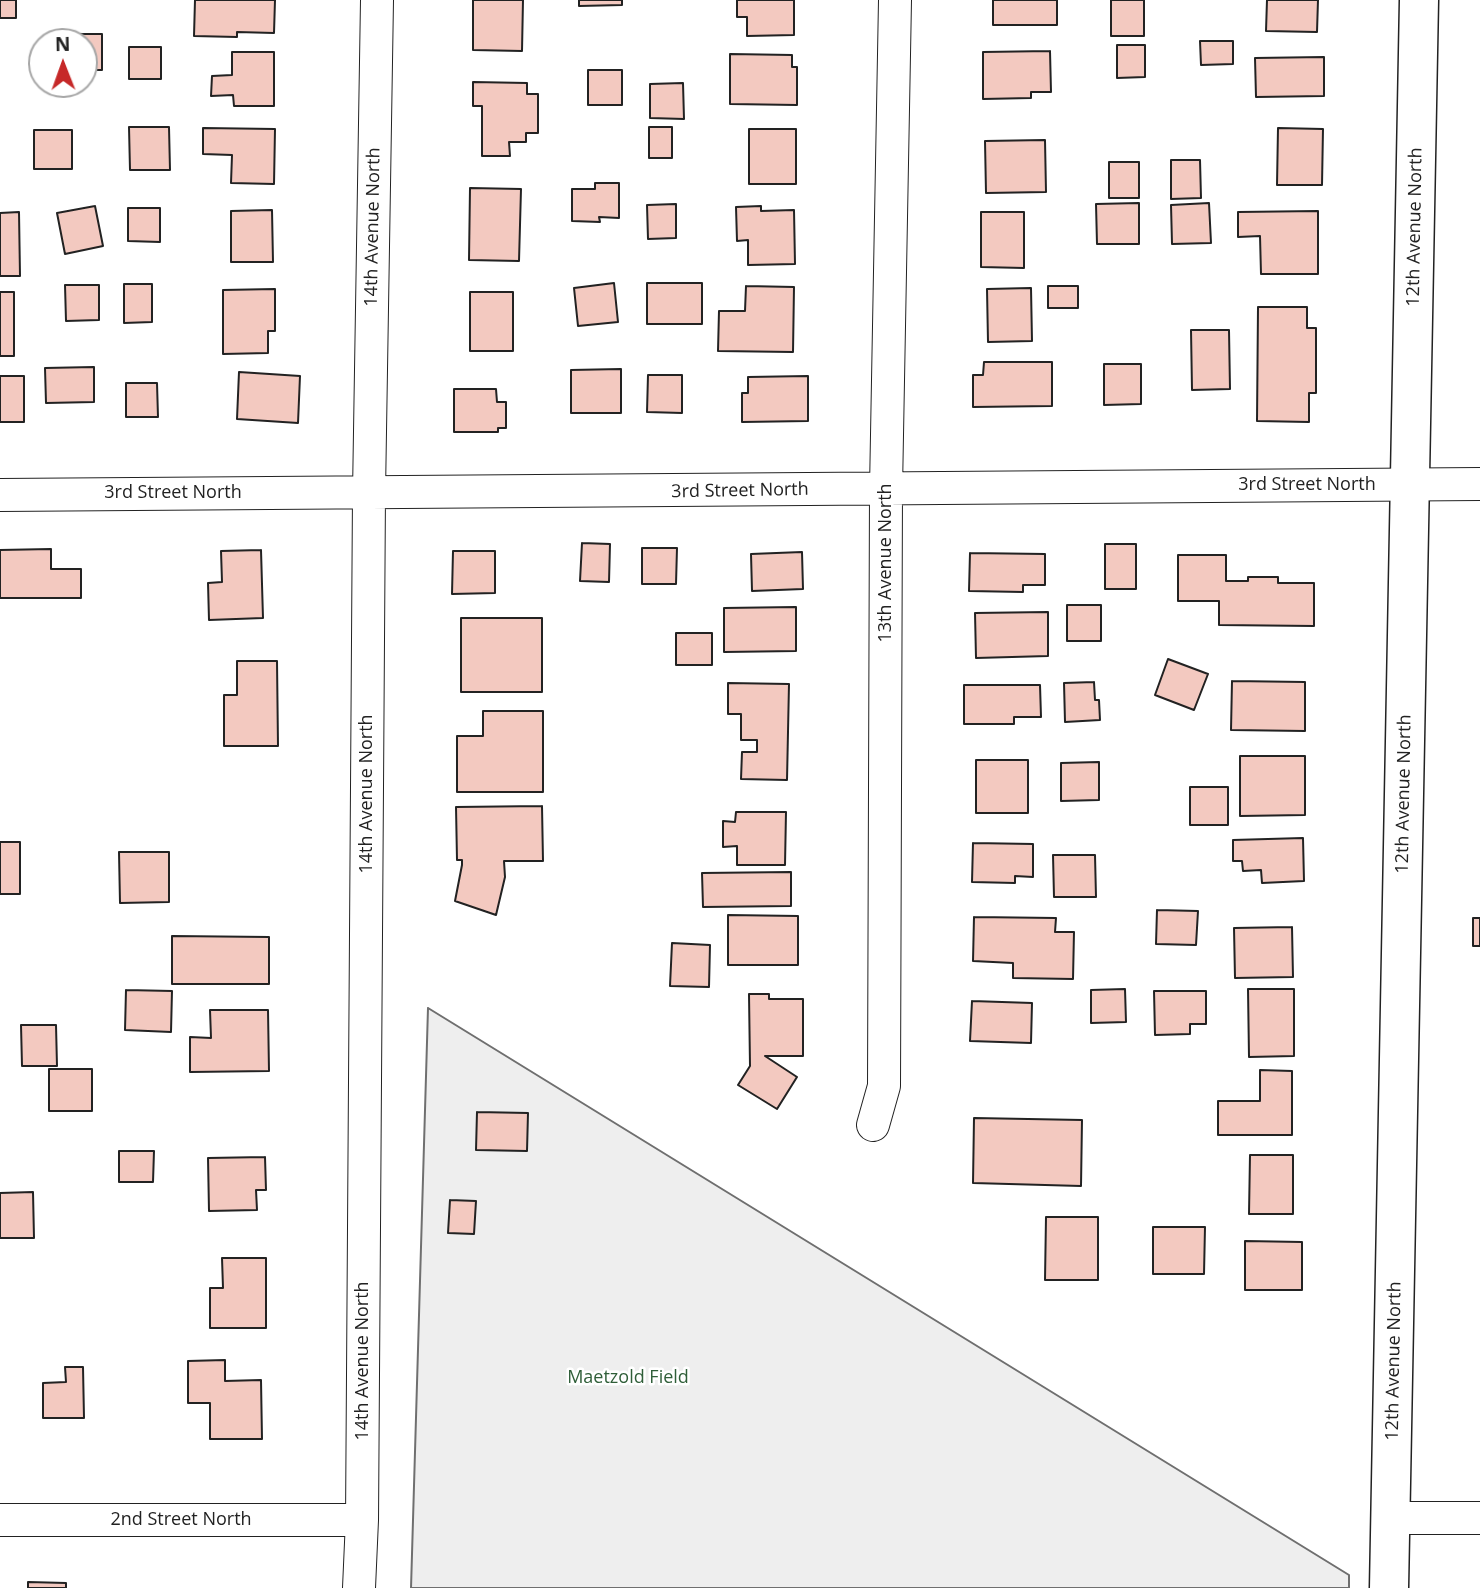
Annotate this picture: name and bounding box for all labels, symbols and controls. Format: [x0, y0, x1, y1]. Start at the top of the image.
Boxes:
north arrow [28, 28, 98, 98]
text: N [55, 31, 71, 57]
street label: 14th Avenue North [361, 147, 385, 307]
street label: 12th Avenue North [1403, 147, 1427, 307]
street label: 3rd Street North [1238, 474, 1376, 496]
street label: 3rd Street North [671, 479, 809, 503]
street label: 3rd Street North [104, 482, 242, 504]
street label: 13th Avenue North [875, 483, 897, 643]
street label: 14th Avenue North [356, 714, 378, 874]
street label: 12th Avenue North [1392, 714, 1416, 874]
street label: 14th Avenue North [352, 1281, 374, 1441]
street label: 12th Avenue North [1382, 1281, 1406, 1441]
park label: Maetzold Field [567, 1367, 689, 1389]
street label: 2nd Street North [110, 1509, 252, 1531]

